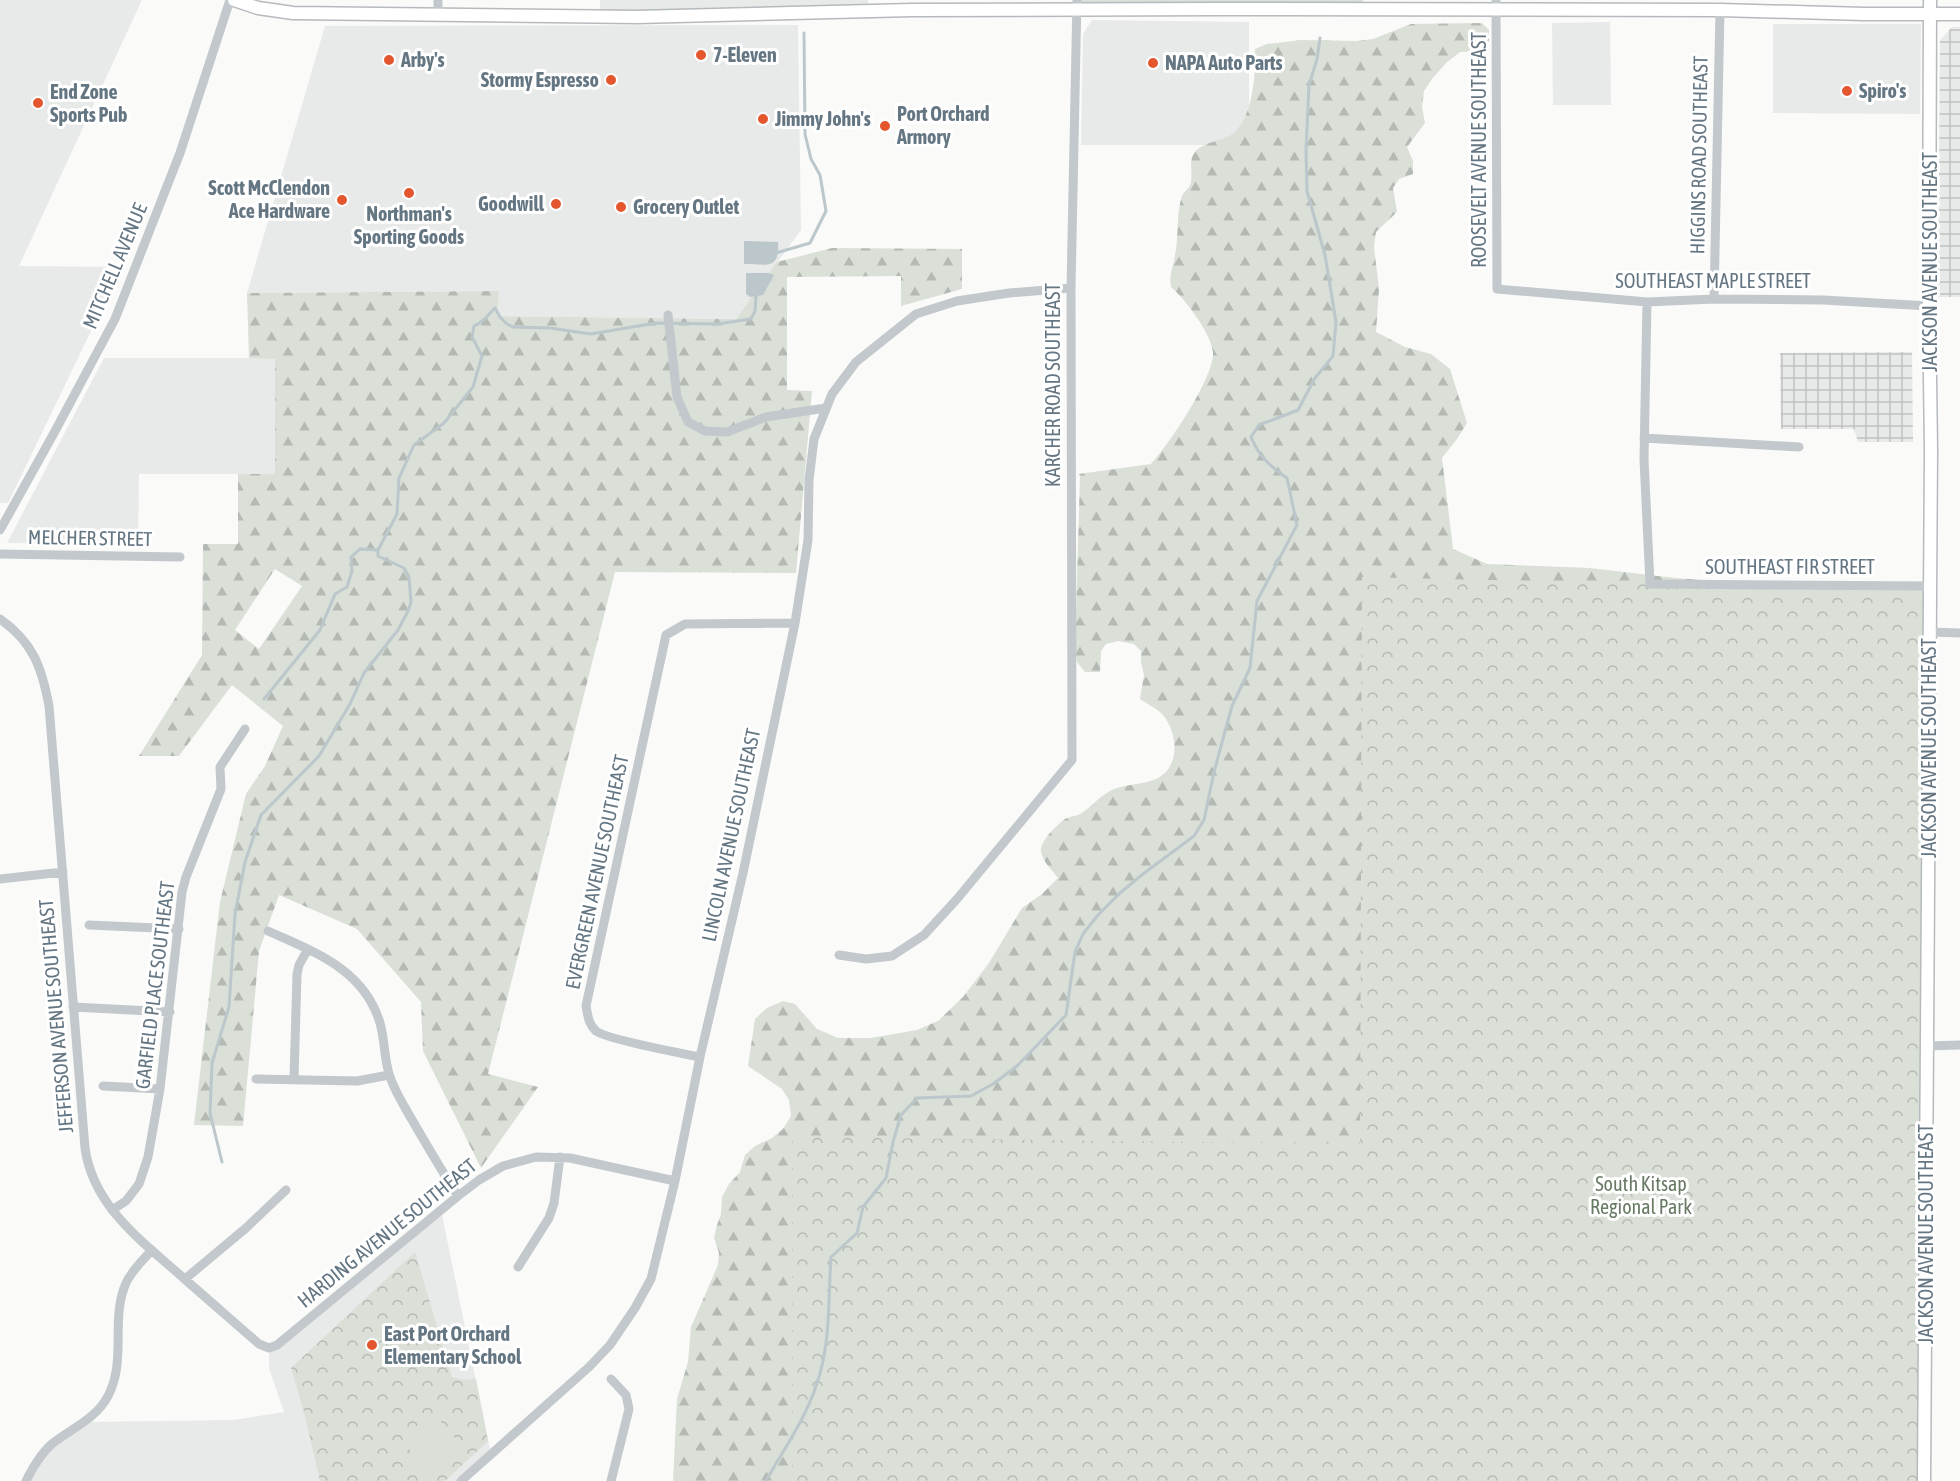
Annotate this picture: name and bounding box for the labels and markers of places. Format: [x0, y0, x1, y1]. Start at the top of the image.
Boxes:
place label: 7-Eleven [713, 43, 777, 66]
place label: Arby's [400, 48, 445, 71]
marker: 7-Eleven [694, 48, 708, 62]
place label: NAPA Auto Parts [1165, 51, 1283, 74]
marker: Arby's [382, 53, 396, 67]
marker: NAPA Auto Parts [1146, 56, 1160, 70]
place label: Stormy Espresso [481, 68, 599, 91]
marker: Stormy Espresso [604, 73, 618, 87]
place label: Spiro's [1859, 79, 1906, 102]
place label: End Zone Sports Pub [50, 80, 127, 126]
marker: Spiro's [1840, 84, 1854, 98]
marker: End Zone Sports Pub [31, 96, 45, 110]
place label: Port Orchard Armory [896, 102, 990, 148]
place label: Jimmy John's [774, 107, 871, 130]
marker: Jimmy John's [756, 112, 770, 126]
marker: Port Orchard Armory [878, 119, 892, 133]
place label: Scott McClendon Ace Hardware [208, 176, 330, 222]
marker: Northman's Sporting Goods [402, 186, 416, 200]
place label: Goodwill [478, 192, 545, 215]
marker: Scott McClendon Ace Hardware [335, 193, 349, 207]
place label: Grocery Outlet [633, 195, 740, 218]
marker: Goodwill [549, 197, 563, 211]
marker: Grocery Outlet [614, 200, 628, 214]
place label: Northman's Sporting Goods [354, 202, 464, 248]
place label: East Port Orchard Elementary School [384, 1322, 522, 1368]
marker: East Port Orchard Elementary School [365, 1338, 379, 1352]

